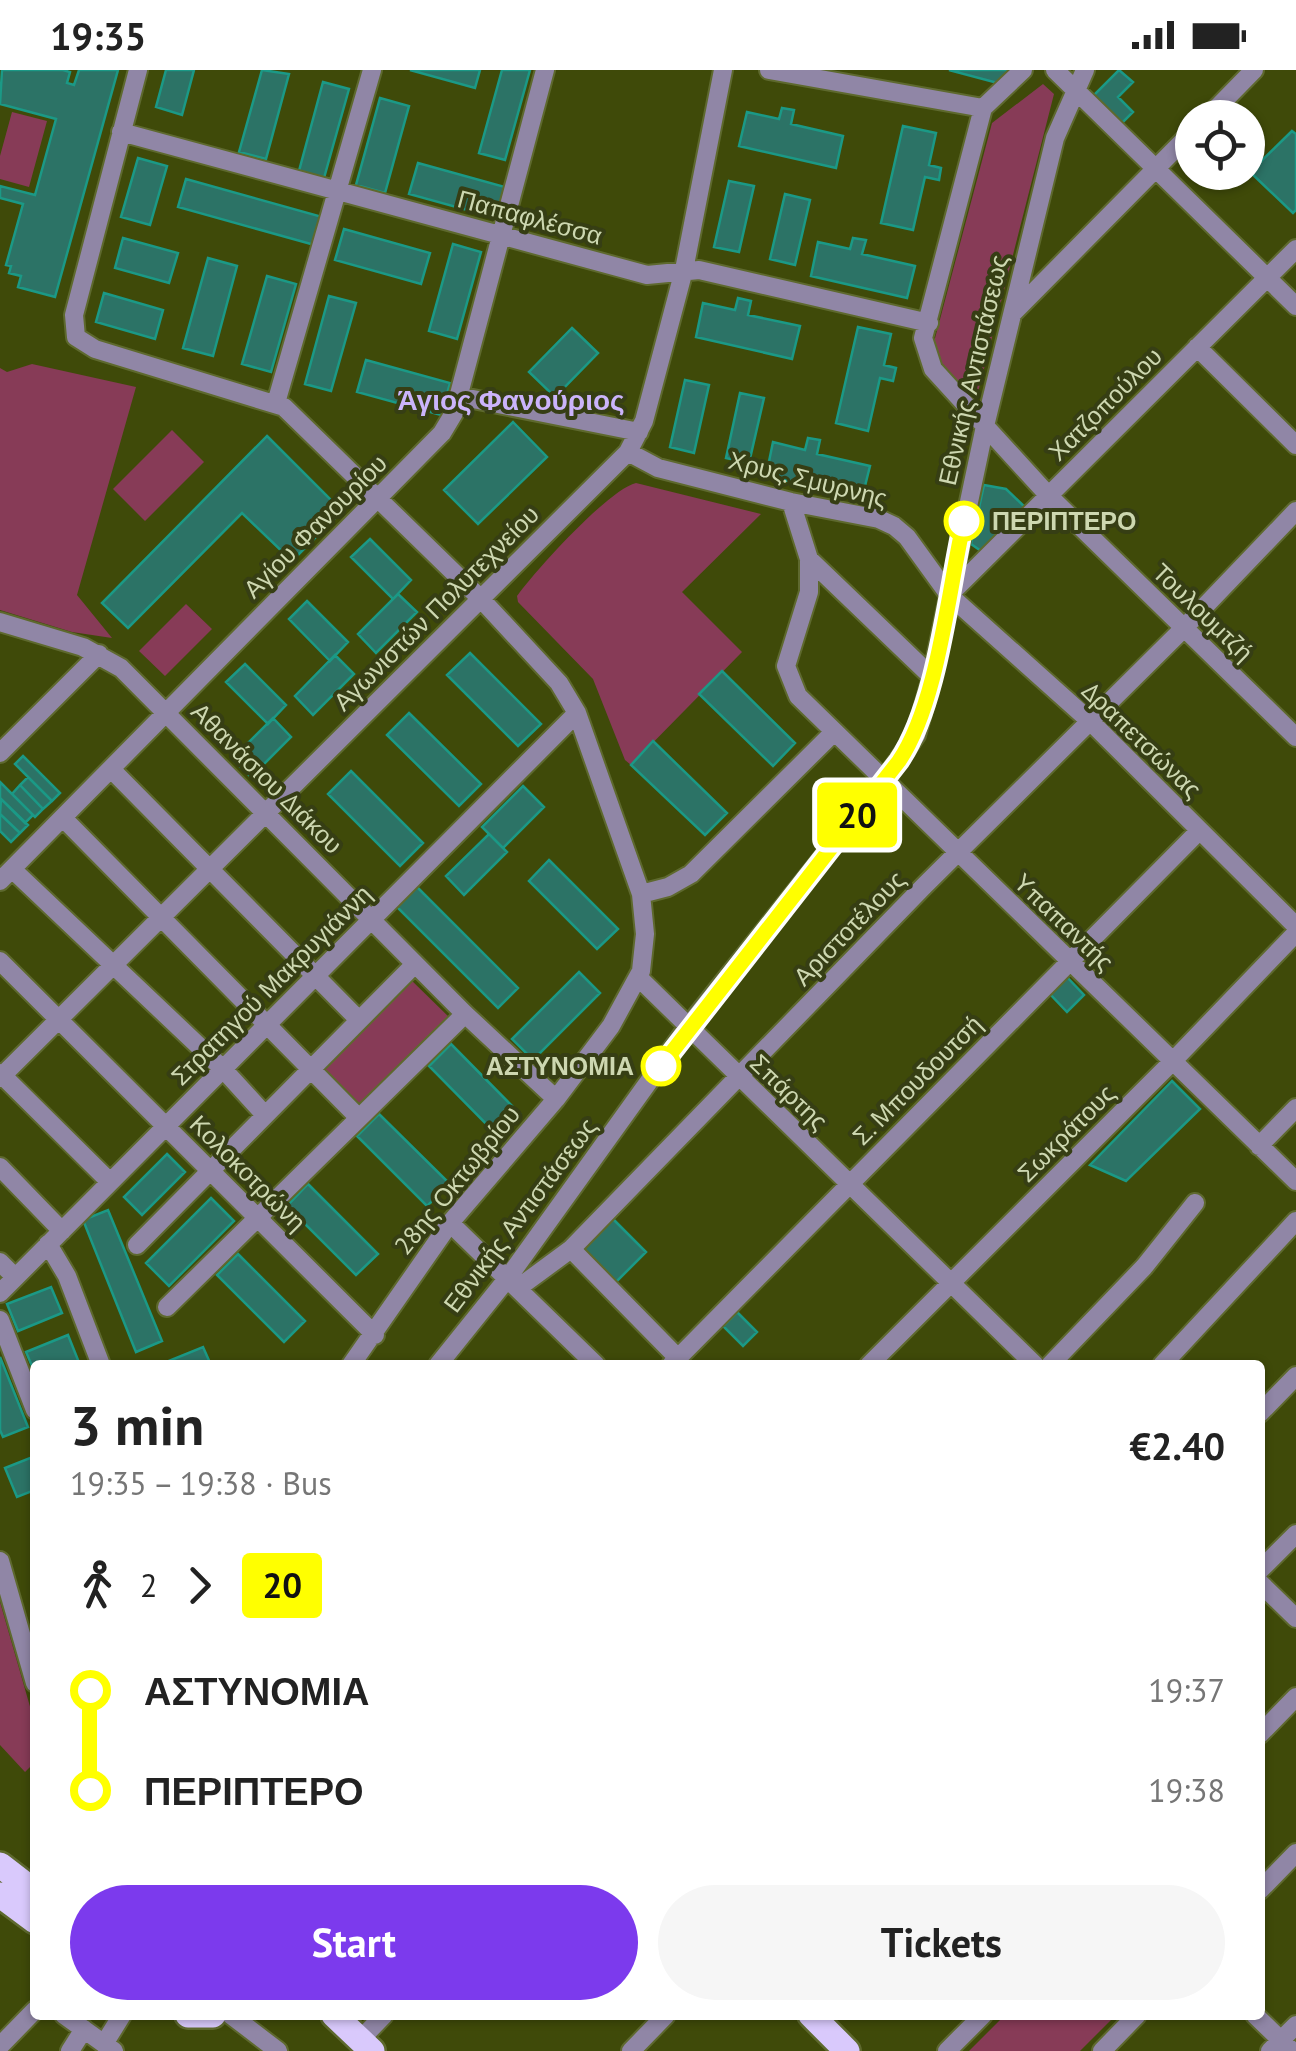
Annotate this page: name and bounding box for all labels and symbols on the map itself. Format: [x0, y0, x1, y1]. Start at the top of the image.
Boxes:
street label: Παπαφλέσσα [454, 182, 606, 252]
street label: Εθνικής Αντιστάσεως [931, 252, 1015, 488]
street label: Χατζοπούλου [1041, 340, 1169, 468]
district label: Άγιος Φανούριος [397, 381, 625, 418]
street label: Χρυς. Σμυρνης [725, 444, 891, 514]
street label: Αγίου Φανουρίου [236, 447, 394, 605]
street label: Αγωνιστών Πολυτεχνείου [326, 498, 546, 718]
marker: ΠΕΡΙΠΤΕΡΟ [945, 502, 983, 540]
place label: ΠΕΡΙΠΤΕΡΟ [992, 505, 1136, 537]
street label: Τουλουμτζή [1146, 556, 1260, 668]
street label: Δραπετσώνας [1075, 675, 1209, 805]
street label: Αθανάσιου Διάκου [185, 696, 349, 860]
line badge: 20 [812, 782, 902, 848]
street label: Αριστοτέλους [786, 864, 912, 992]
street label: Υπαπαντής [1007, 866, 1121, 978]
street label: Στρατηγού Μακρυγιάννη [164, 878, 378, 1092]
street label: Σ. Μπουδουτσή [845, 1008, 989, 1152]
marker: ΑΣΤΥΝΟΜΙΑ [642, 1047, 680, 1085]
street label: Σπάρτης [743, 1047, 835, 1137]
place label: ΑΣΤΥΝΟΜΙΑ [486, 1050, 634, 1082]
street label: Σωκράτους [1010, 1077, 1122, 1189]
street label: 28ης Οκτωβρίου [387, 1099, 527, 1261]
street label: Κολοκοτρώνη [183, 1108, 313, 1238]
street label: Εθνικής Αντιστάσεως [436, 1111, 604, 1319]

